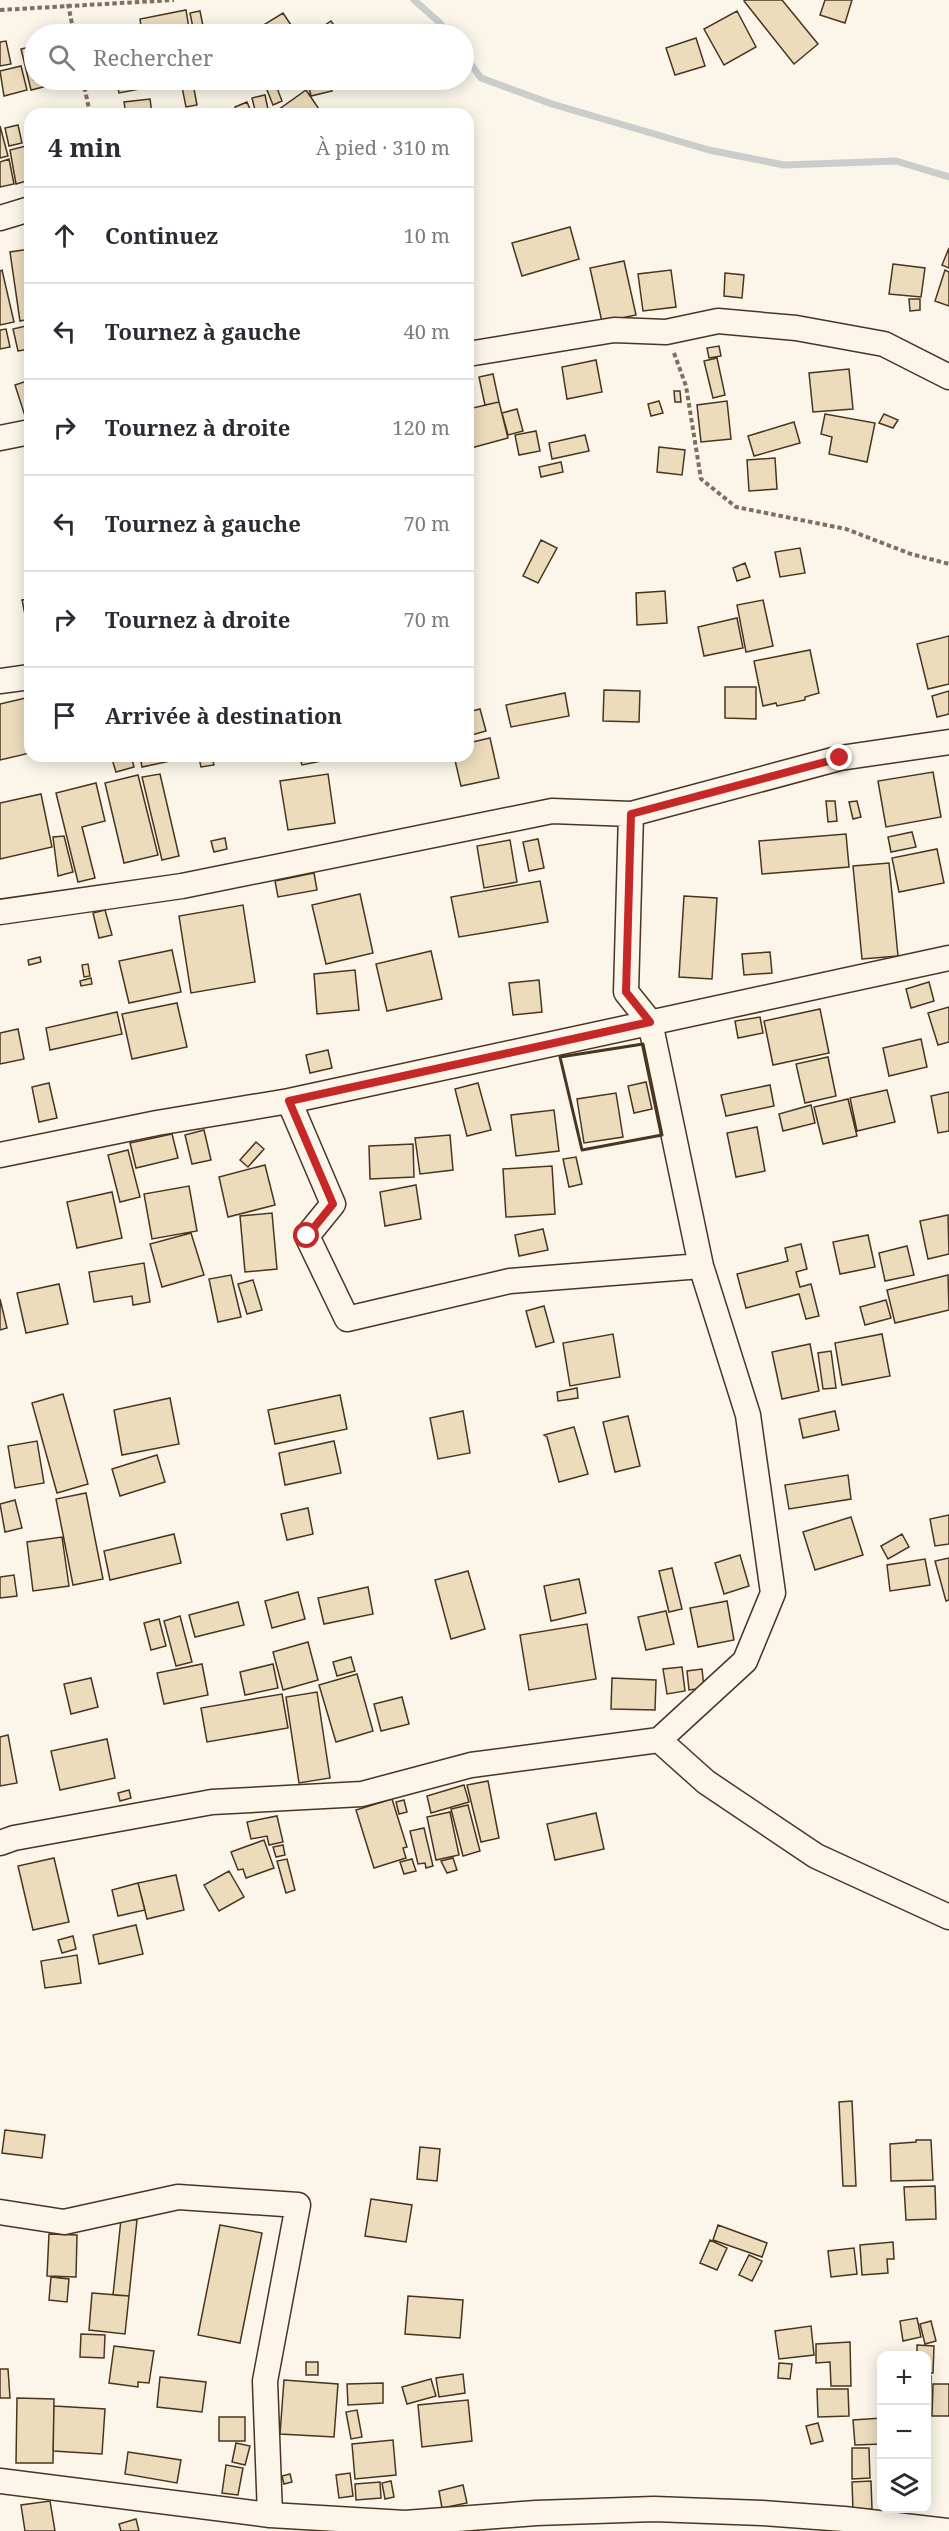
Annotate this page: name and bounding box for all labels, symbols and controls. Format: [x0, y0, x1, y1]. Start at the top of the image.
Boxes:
search box [24, 24, 474, 90]
icon: search [45, 41, 78, 74]
text: Rechercher [93, 42, 213, 72]
text: 4 min [48, 129, 122, 165]
text: À pied · 310 m [316, 134, 450, 161]
icon: ahead [48, 219, 81, 252]
text: Continuez [105, 220, 218, 250]
text: 10 m [404, 222, 450, 249]
icon: left [48, 315, 81, 348]
text: Tournez à gauche [105, 316, 301, 346]
text: 40 m [404, 318, 450, 345]
icon: right [48, 411, 81, 444]
text: Tournez à droite [105, 412, 290, 442]
text: 120 m [392, 414, 450, 441]
icon: left [48, 507, 81, 540]
text: Tournez à gauche [105, 508, 301, 538]
text: 70 m [404, 510, 450, 537]
icon: right [48, 603, 81, 636]
text: Tournez à droite [105, 604, 290, 634]
text: 70 m [404, 606, 450, 633]
icon: arrive [48, 699, 81, 732]
text: Arrivée à destination [105, 700, 342, 730]
route end [826, 744, 852, 770]
route start [293, 1222, 319, 1248]
map controls [877, 2351, 931, 2513]
button: + [877, 2351, 931, 2405]
button: − [877, 2405, 931, 2459]
button: layers [877, 2459, 931, 2513]

